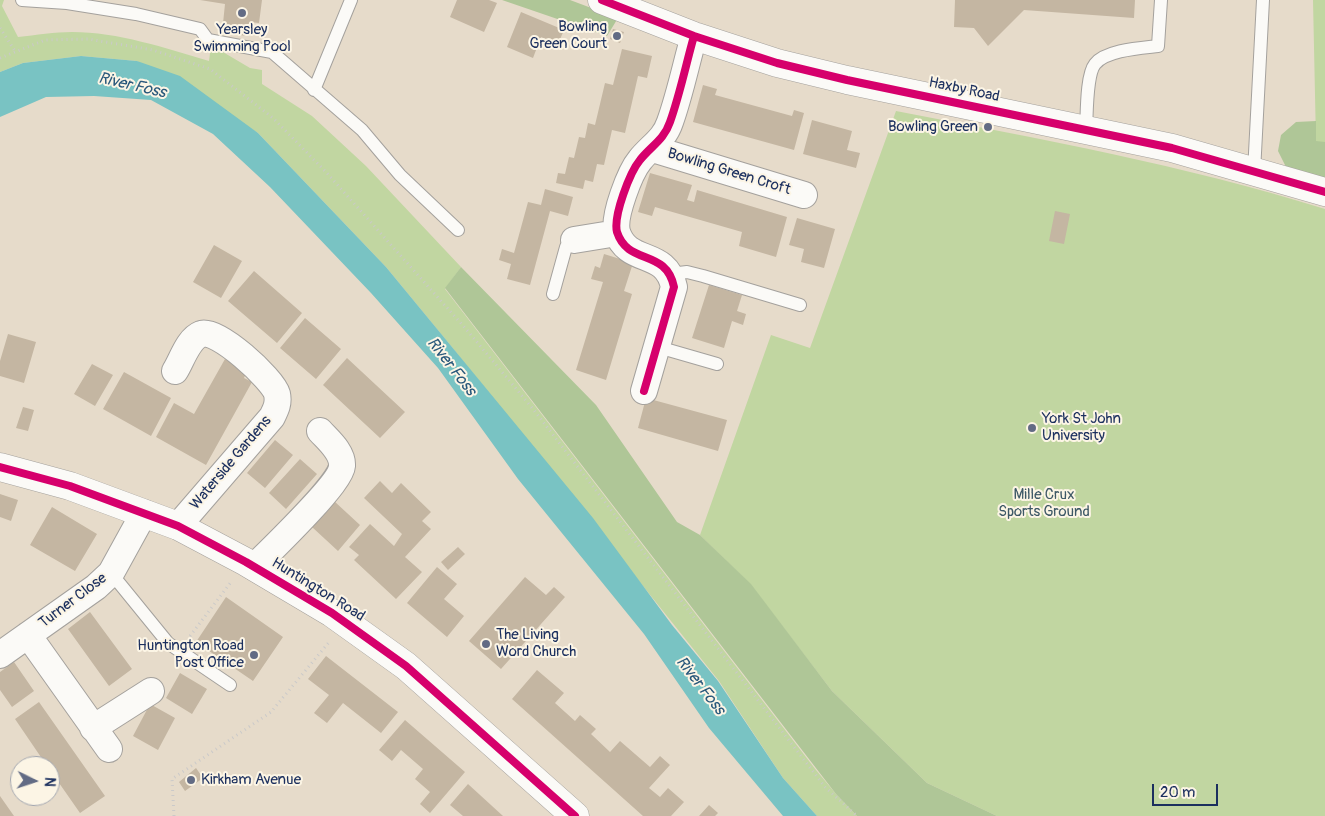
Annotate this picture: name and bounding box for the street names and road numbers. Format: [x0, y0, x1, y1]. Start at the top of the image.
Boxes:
street label: Haxby Road [927, 74, 1001, 106]
street label: Bowling Green Croft [665, 145, 793, 199]
street label: Waterside Gardens [186, 412, 276, 514]
street label: Huntington Road [268, 554, 368, 626]
street label: Turner Close [36, 570, 110, 632]

